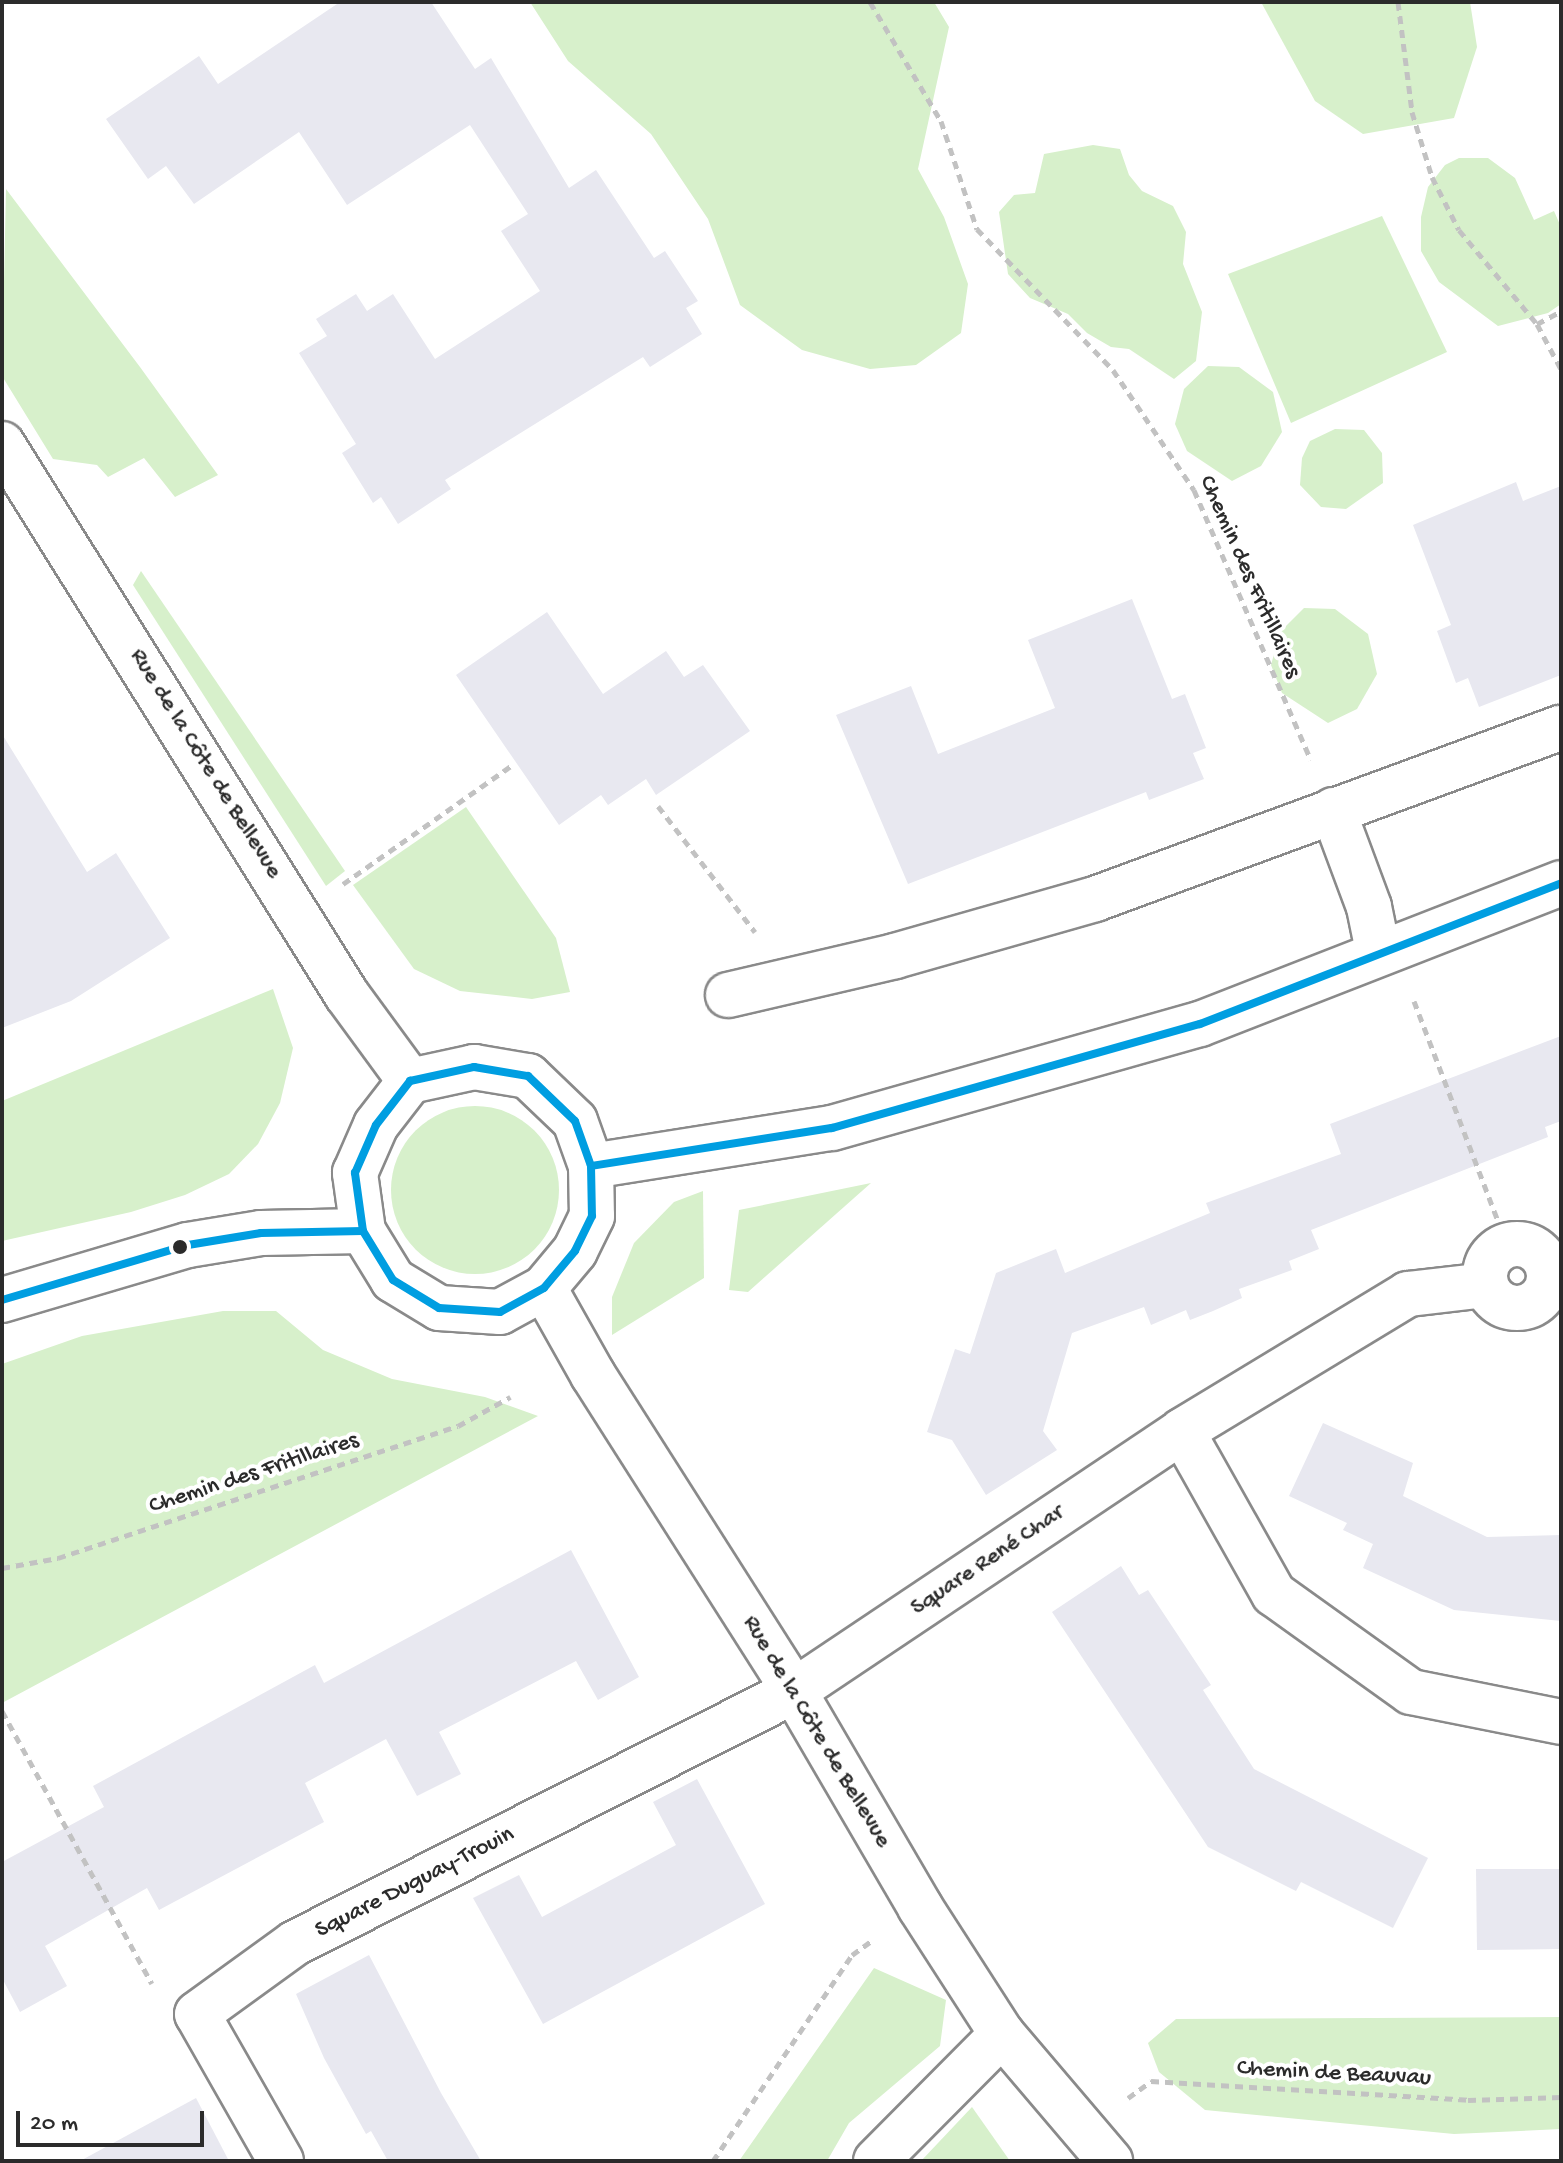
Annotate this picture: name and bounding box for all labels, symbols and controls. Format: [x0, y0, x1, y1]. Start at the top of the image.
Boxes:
street label: Chemin des Fritillaires [1191, 471, 1307, 683]
street label: Rue de la Côte de Bellevue [122, 644, 288, 884]
unlabelled marker [172, 1239, 188, 1255]
street label: Chemin des Fritillaires [146, 1427, 362, 1521]
street label: Square René Char [906, 1499, 1070, 1623]
street label: Rue de la Côte de Bellevue [735, 1611, 897, 1853]
street label: Square Duguay-Trouin [311, 1820, 519, 1946]
street label: Chemin de Beauvau [1236, 2055, 1432, 2093]
scale bar [20, 2095, 208, 2145]
text: 20 m [30, 2110, 78, 2139]

